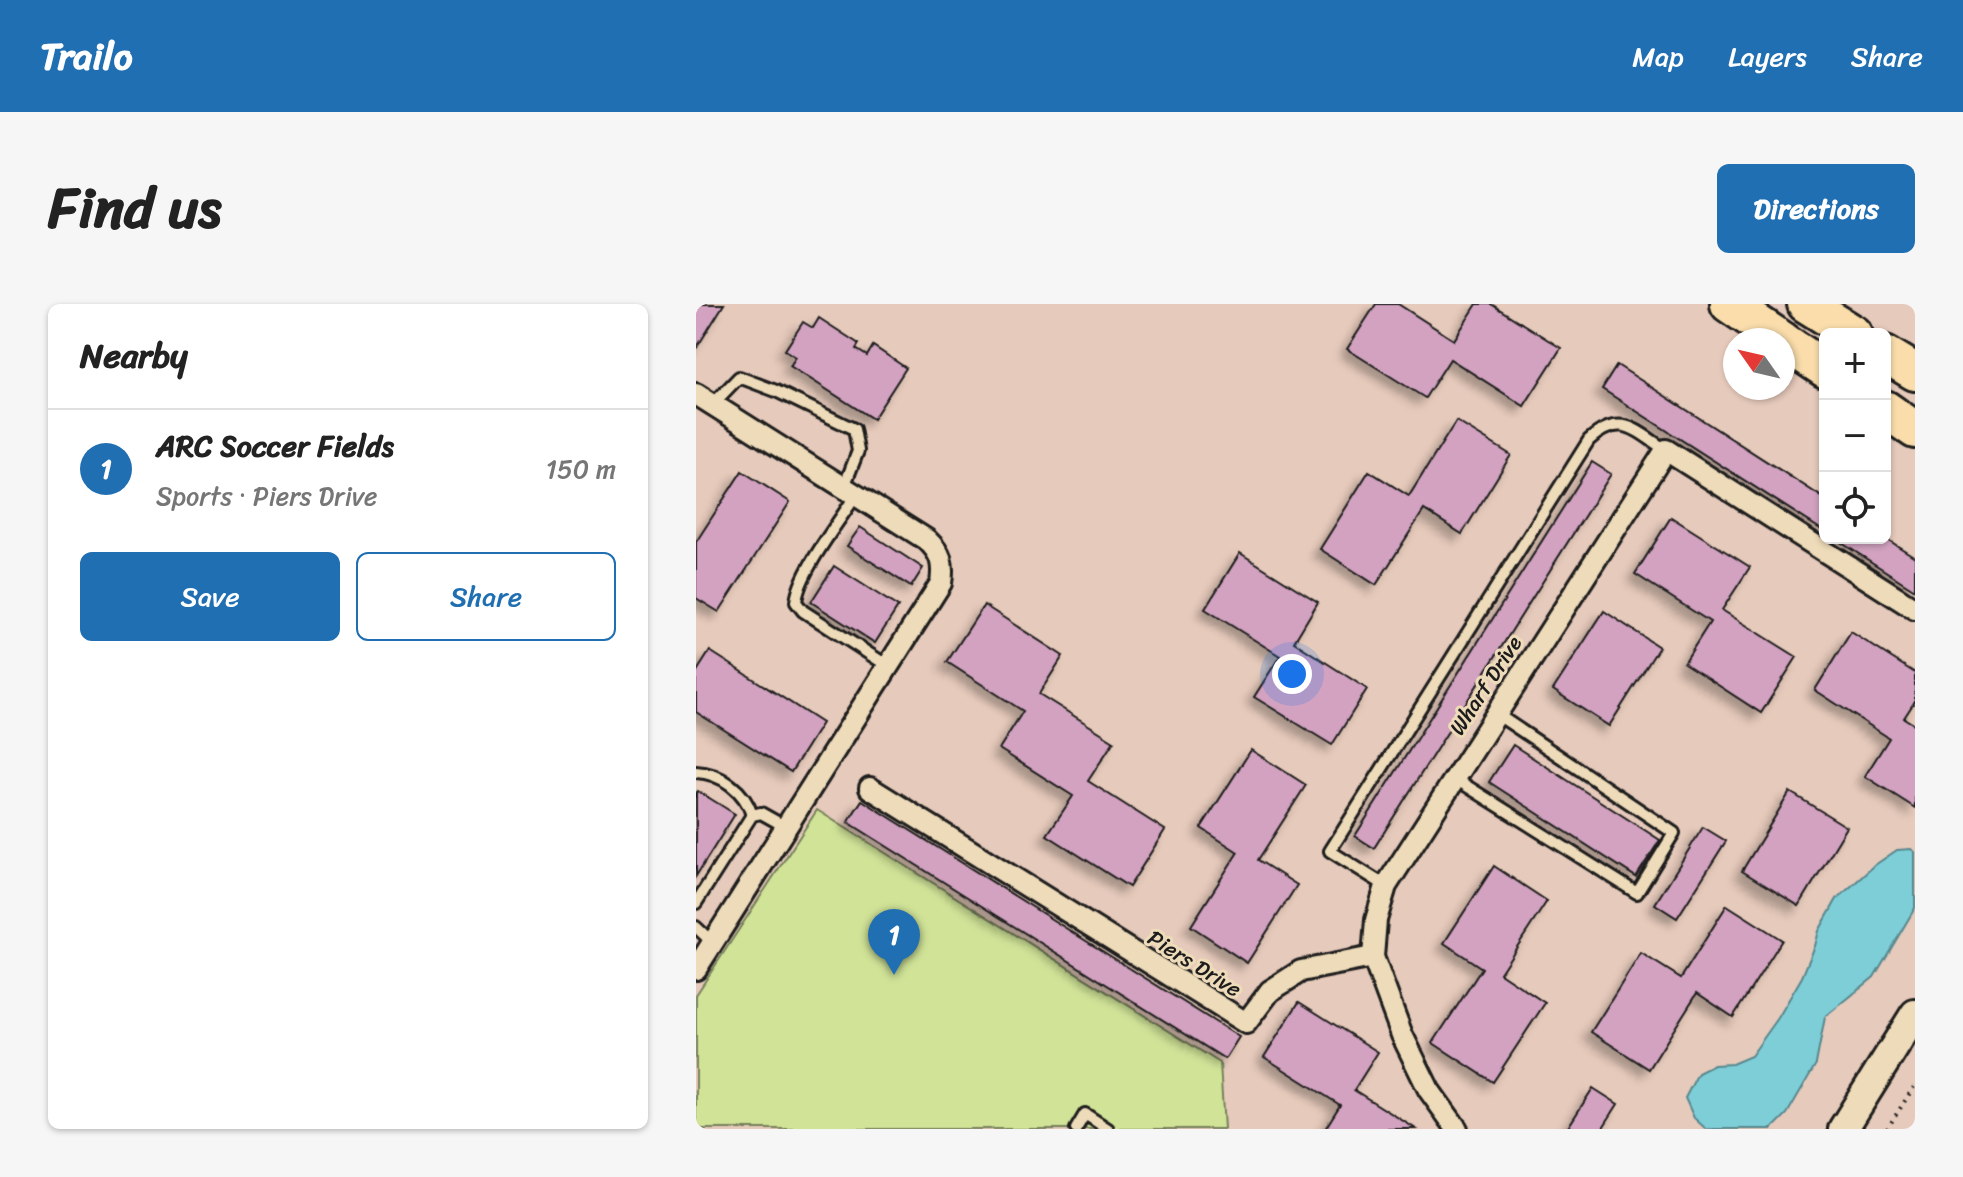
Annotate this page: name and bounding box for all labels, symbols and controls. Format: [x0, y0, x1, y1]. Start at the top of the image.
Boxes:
text: Trailo [40, 23, 133, 90]
text: Map [1632, 32, 1684, 81]
text: Layers [1728, 32, 1807, 81]
text: Share [1851, 32, 1923, 81]
text: Find us [48, 159, 221, 258]
button: Directions [1717, 164, 1915, 253]
text: Nearby [80, 326, 188, 386]
north arrow [1723, 328, 1795, 400]
map controls [1819, 328, 1891, 544]
button: + [1819, 328, 1891, 400]
button: − [1819, 400, 1891, 472]
text: ARC Soccer Fields [156, 419, 394, 473]
text: 1 [100, 446, 112, 492]
text: 150 m [546, 446, 616, 492]
button: locate [1819, 472, 1891, 544]
text: Sports · Piers Drive [156, 473, 377, 519]
button: Save [80, 552, 340, 641]
button: Share [356, 552, 616, 641]
street label: Wharf Drive [1438, 627, 1533, 743]
your location [1272, 654, 1312, 694]
pin: 1 [868, 909, 920, 975]
street label: Piers Drive [1140, 919, 1250, 1008]

